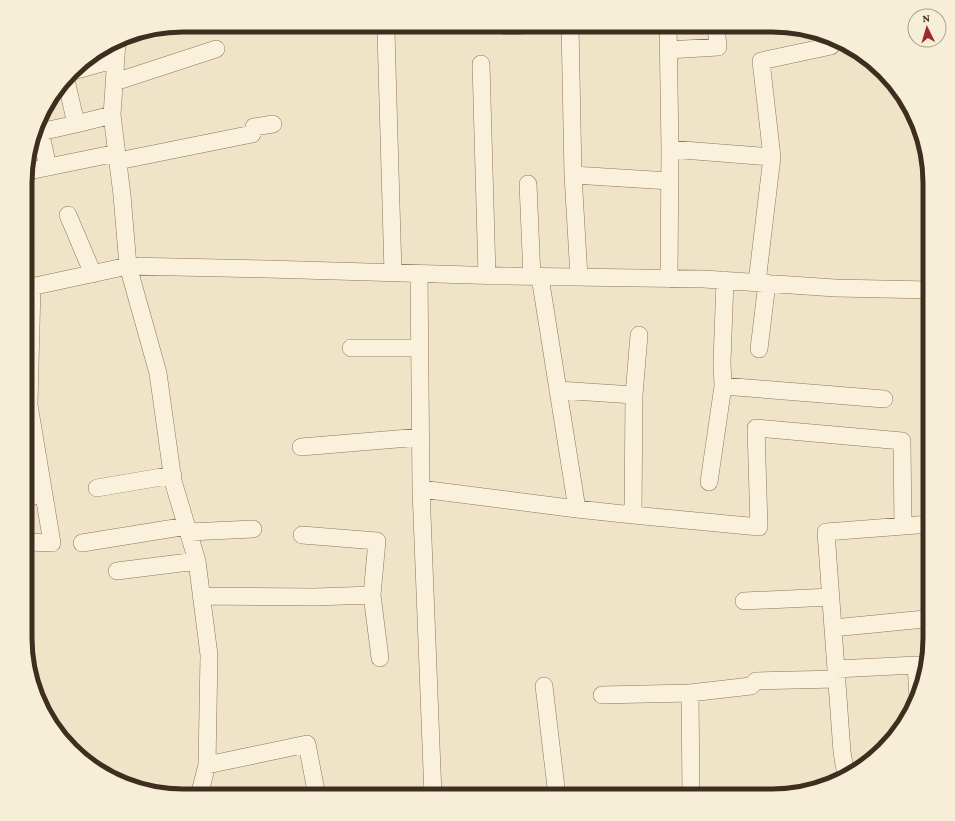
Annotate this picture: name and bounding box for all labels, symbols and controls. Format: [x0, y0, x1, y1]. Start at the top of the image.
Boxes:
north arrow [907, 8, 947, 48]
text: N [922, 12, 931, 24]

